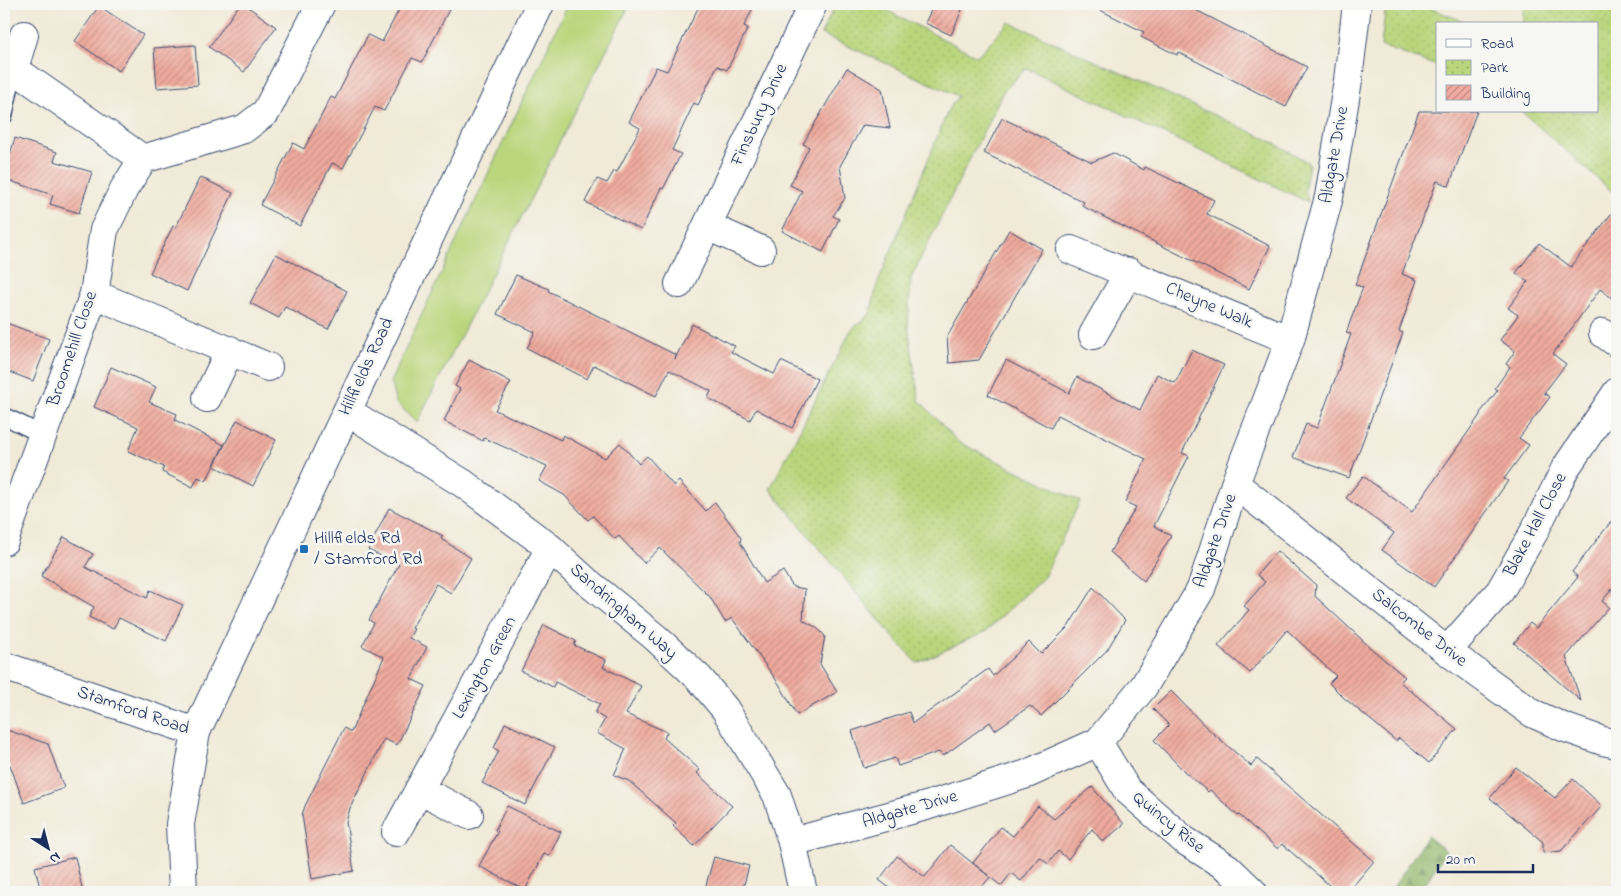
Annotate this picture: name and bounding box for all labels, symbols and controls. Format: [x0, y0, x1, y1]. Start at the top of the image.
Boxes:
legend [1436, 22, 1598, 112]
text: Road [1481, 33, 1514, 55]
text: Park [1481, 57, 1509, 79]
street label: Finsbury Drive [724, 59, 795, 171]
text: Building [1480, 83, 1530, 106]
street label: Aldgate Drive [1314, 103, 1357, 206]
street label: Cheyne Walk [1161, 276, 1257, 336]
street label: Broomehill Close [41, 287, 105, 411]
street label: Hillfields Road [333, 314, 401, 420]
street label: Blake Hall Close [1497, 468, 1575, 583]
street label: Aldgate Drive [1188, 489, 1246, 592]
place label: Hillfields Rd / Stamford Rd [314, 526, 422, 573]
marker: Hillfields Rd / Stamford Rd [298, 543, 310, 555]
street label: Sandringham Way [563, 558, 683, 667]
street label: Salcombe Drive [1366, 582, 1473, 674]
street label: Lexington Green [446, 612, 525, 724]
street label: Stamford Road [73, 680, 193, 742]
street label: Aldgate Drive [859, 784, 962, 837]
street label: Quincy Rise [1126, 786, 1211, 861]
north arrow [22, 824, 72, 874]
scale bar [1438, 841, 1534, 873]
text: N [45, 846, 65, 869]
text: 20 m [1446, 849, 1476, 871]

